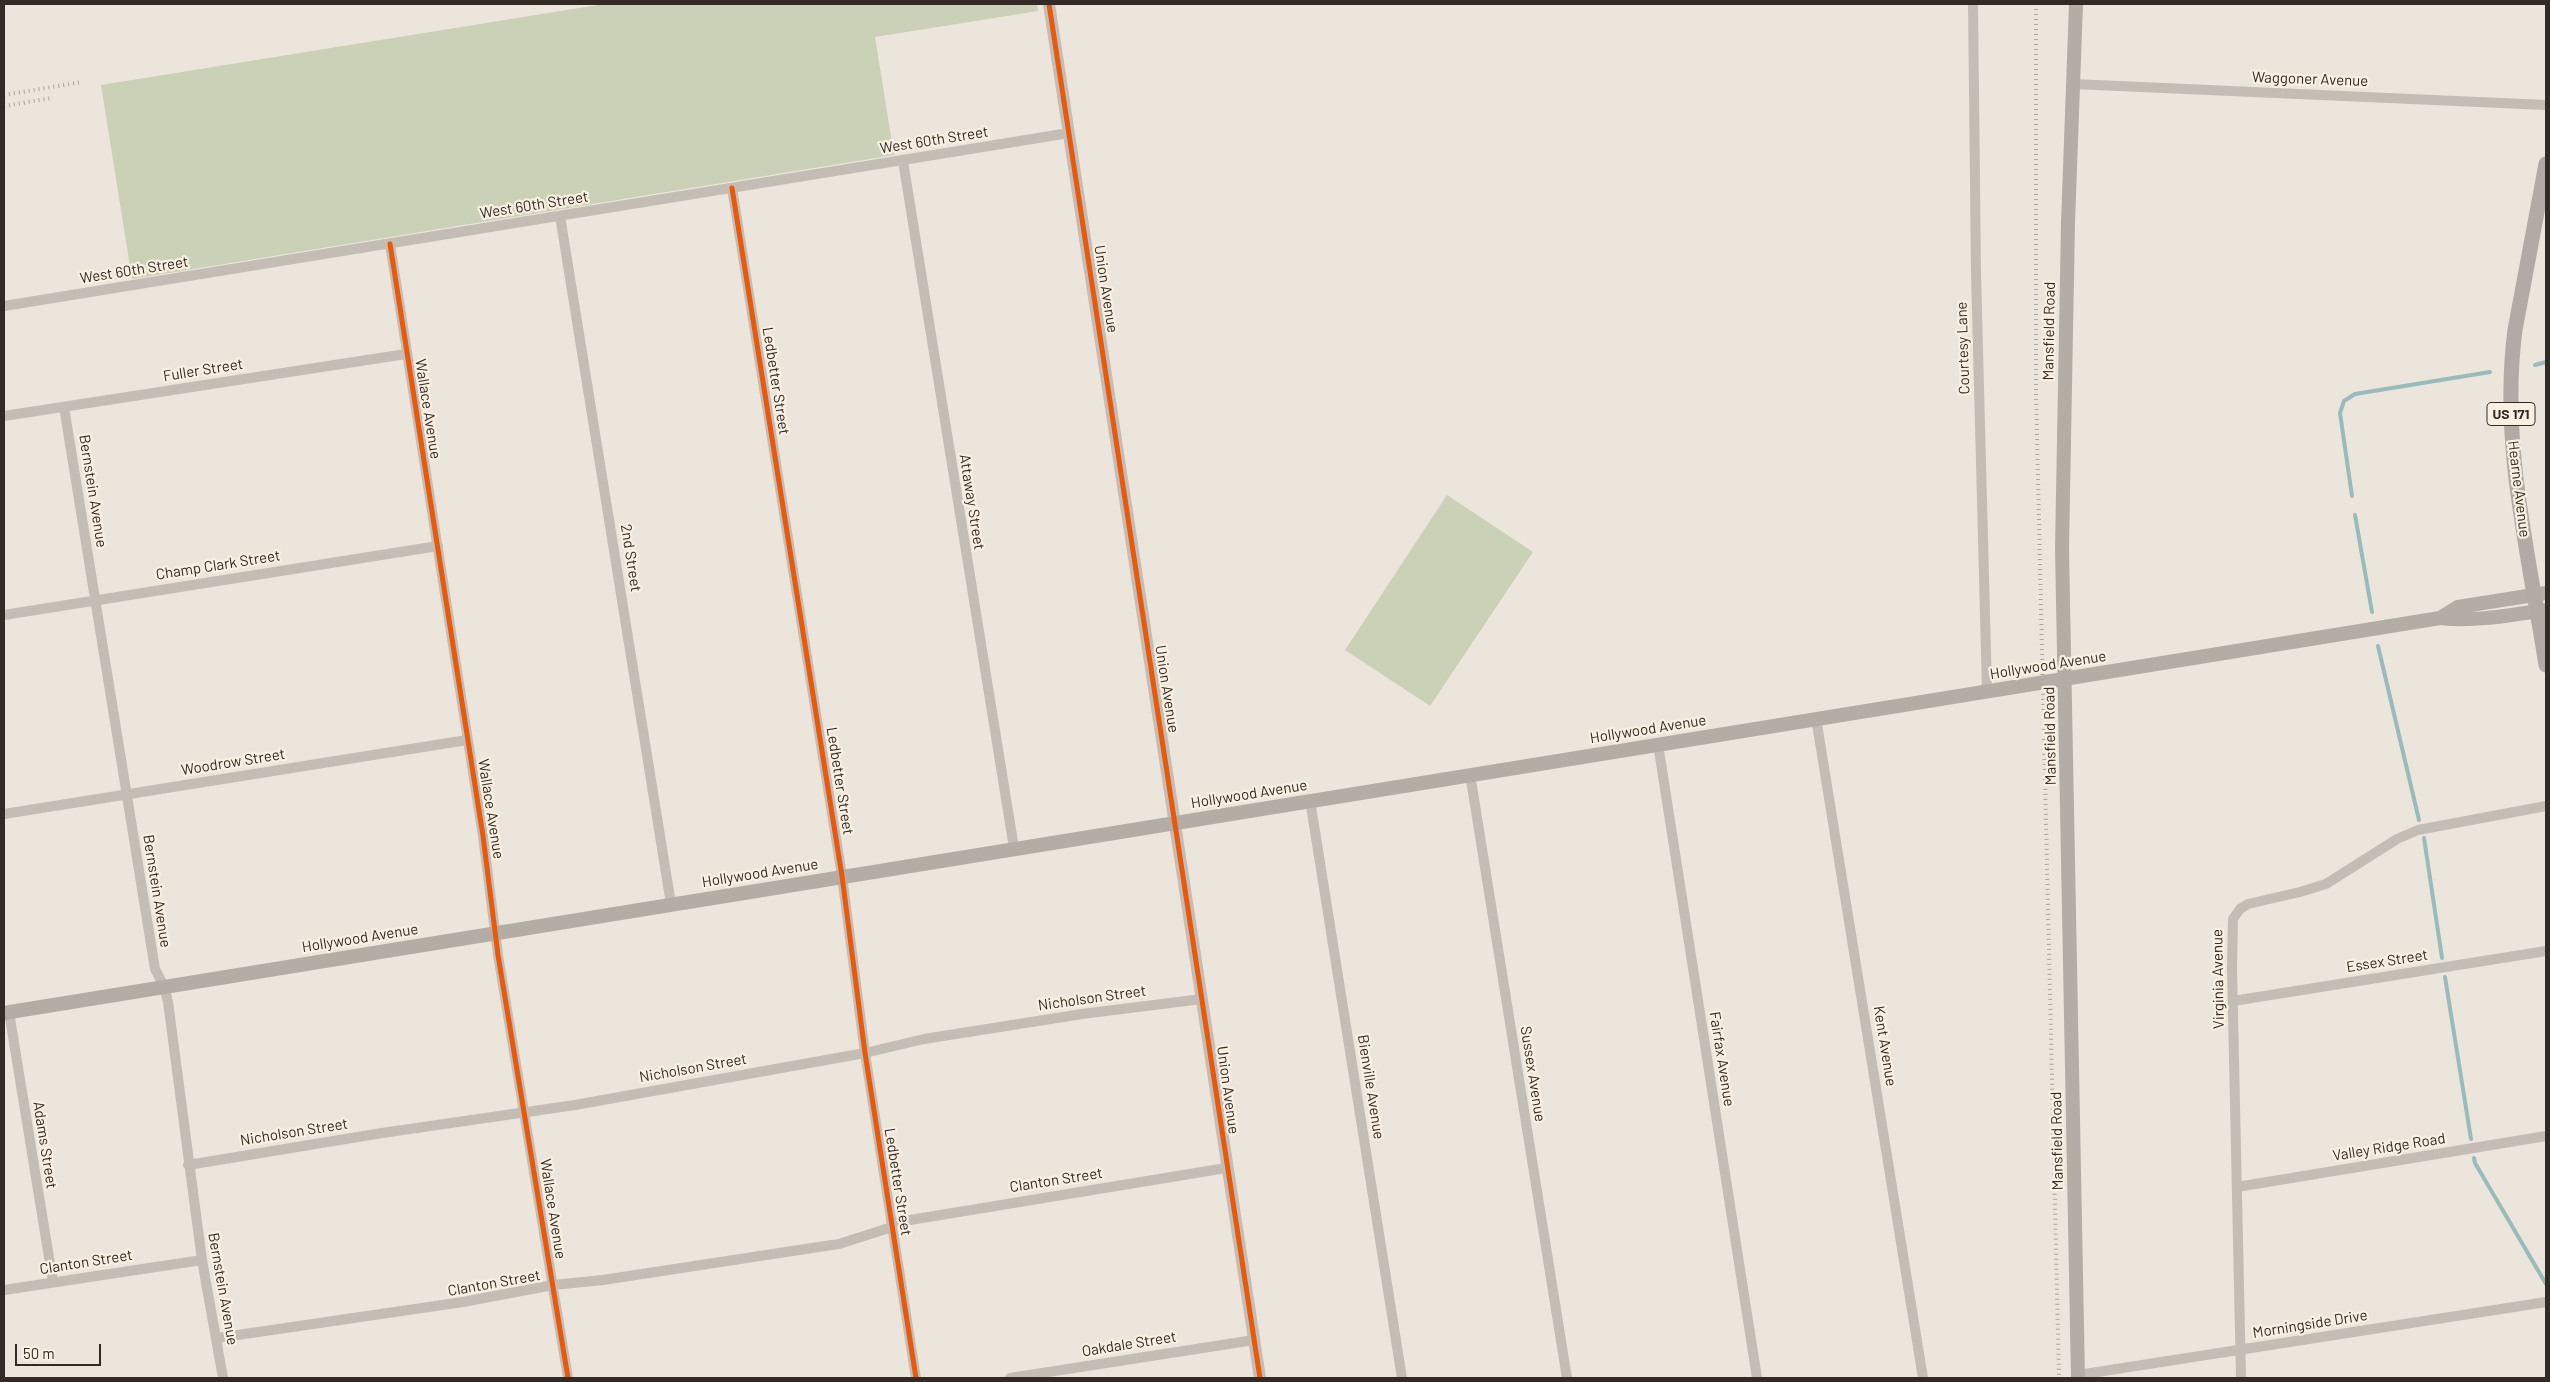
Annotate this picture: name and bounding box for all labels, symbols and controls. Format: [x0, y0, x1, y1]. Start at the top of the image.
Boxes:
street label: Waggoner Avenue [2251, 68, 2369, 90]
street label: West 60th Street [878, 123, 990, 157]
street label: West 60th Street [478, 188, 590, 222]
street label: Union Avenue [1090, 244, 1122, 334]
street label: West 60th Street [78, 253, 190, 287]
street label: Mansfield Road [2039, 282, 2059, 380]
street label: Courtesy Lane [1952, 301, 1974, 395]
street label: Ledbetter Street [759, 326, 793, 436]
street label: Fuller Street [162, 355, 244, 385]
street label: Wallace Avenue [411, 358, 445, 460]
road number: US 171 [2487, 402, 2535, 426]
street label: Bernstein Avenue [75, 433, 111, 549]
street label: Hearne Avenue [2504, 440, 2534, 538]
street label: Attaway Street [956, 453, 988, 551]
street label: 2nd Street [617, 523, 645, 593]
street label: Champ Clark Street [155, 546, 281, 584]
street label: Union Avenue [1151, 644, 1183, 734]
street label: Hollywood Avenue [1989, 647, 2107, 683]
street label: Mansfield Road [2040, 687, 2060, 785]
street label: Hollywood Avenue [1589, 711, 1707, 747]
street label: Ledbetter Street [823, 726, 857, 836]
street label: Woodrow Street [180, 745, 286, 779]
street label: Wallace Avenue [474, 758, 508, 860]
street label: Hollywood Avenue [1190, 776, 1308, 812]
street label: Bernstein Avenue [139, 833, 175, 949]
street label: Hollywood Avenue [701, 855, 819, 891]
street label: Hollywood Avenue [301, 920, 419, 956]
street label: Virginia Avenue [2208, 929, 2228, 1029]
street label: Essex Street [2345, 946, 2429, 976]
street label: Nicholson Street [1037, 982, 1147, 1014]
street label: Kent Avenue [1870, 1005, 1900, 1087]
street label: Fairfax Avenue [1706, 1010, 1738, 1108]
street label: Sussex Avenue [1517, 1025, 1549, 1123]
street label: Bienville Avenue [1354, 1033, 1388, 1141]
street label: Union Avenue [1213, 1045, 1243, 1135]
street label: Nicholson Street [638, 1050, 748, 1086]
street label: Mansfield Road [2047, 1092, 2067, 1190]
street label: Adams Street [29, 1100, 61, 1190]
street label: Nicholson Street [239, 1115, 349, 1149]
street label: Ledbetter Street [881, 1127, 915, 1237]
street label: Valley Ridge Road [2331, 1129, 2447, 1165]
street label: Wallace Avenue [536, 1158, 570, 1260]
street label: Clanton Street [1008, 1164, 1104, 1196]
street label: Bernstein Avenue [204, 1231, 242, 1347]
street label: Clanton Street [38, 1246, 134, 1278]
street label: Clanton Street [446, 1266, 542, 1300]
street label: Morningside Drive [2251, 1306, 2369, 1342]
street label: Oakdale Street [1080, 1328, 1178, 1360]
scale bar [18, 1334, 104, 1366]
text: 50 m [23, 1344, 55, 1362]

